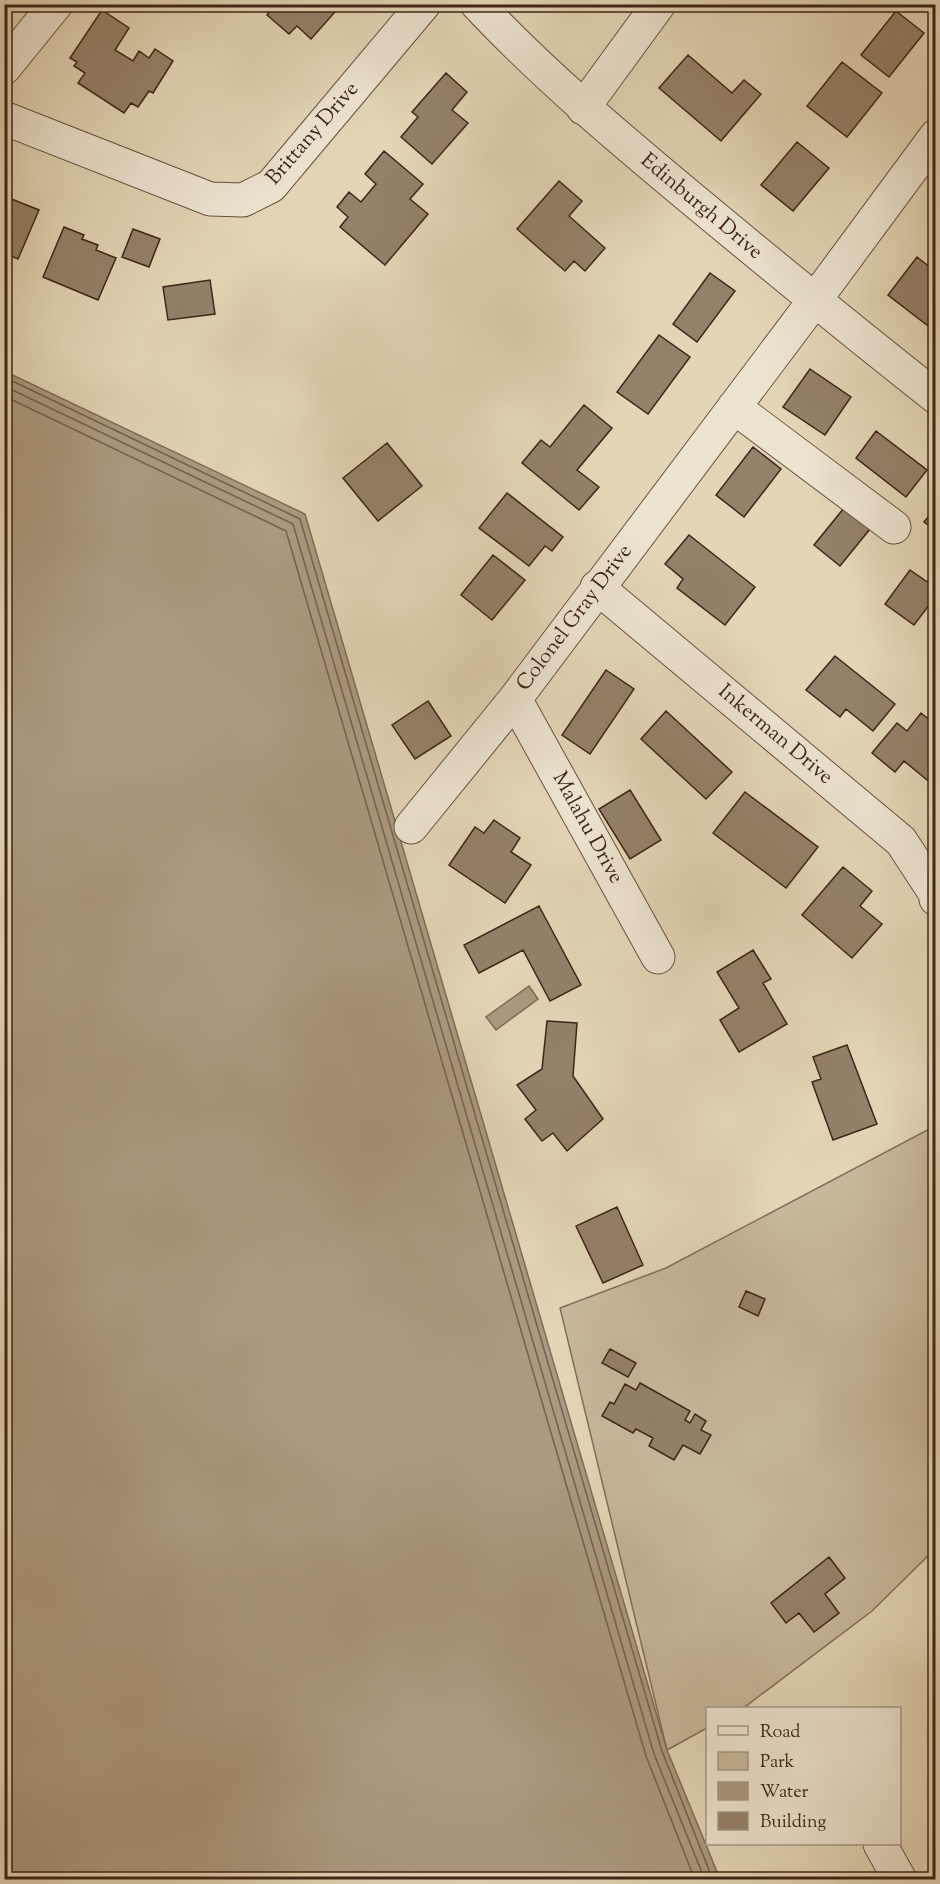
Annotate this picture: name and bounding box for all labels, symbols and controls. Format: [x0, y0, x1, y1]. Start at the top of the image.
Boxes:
street label: Brittany Drive [260, 76, 366, 192]
street label: Edinburgh Drive [633, 147, 769, 267]
street label: Colonel Gray Drive [510, 538, 640, 698]
street label: Inkerman Drive [711, 678, 839, 792]
street label: Malahu Drive [544, 767, 630, 889]
legend [706, 1707, 901, 1845]
text: Road [760, 1720, 800, 1746]
text: Park [760, 1750, 795, 1776]
text: Water [760, 1780, 809, 1806]
text: Building [760, 1810, 826, 1836]

